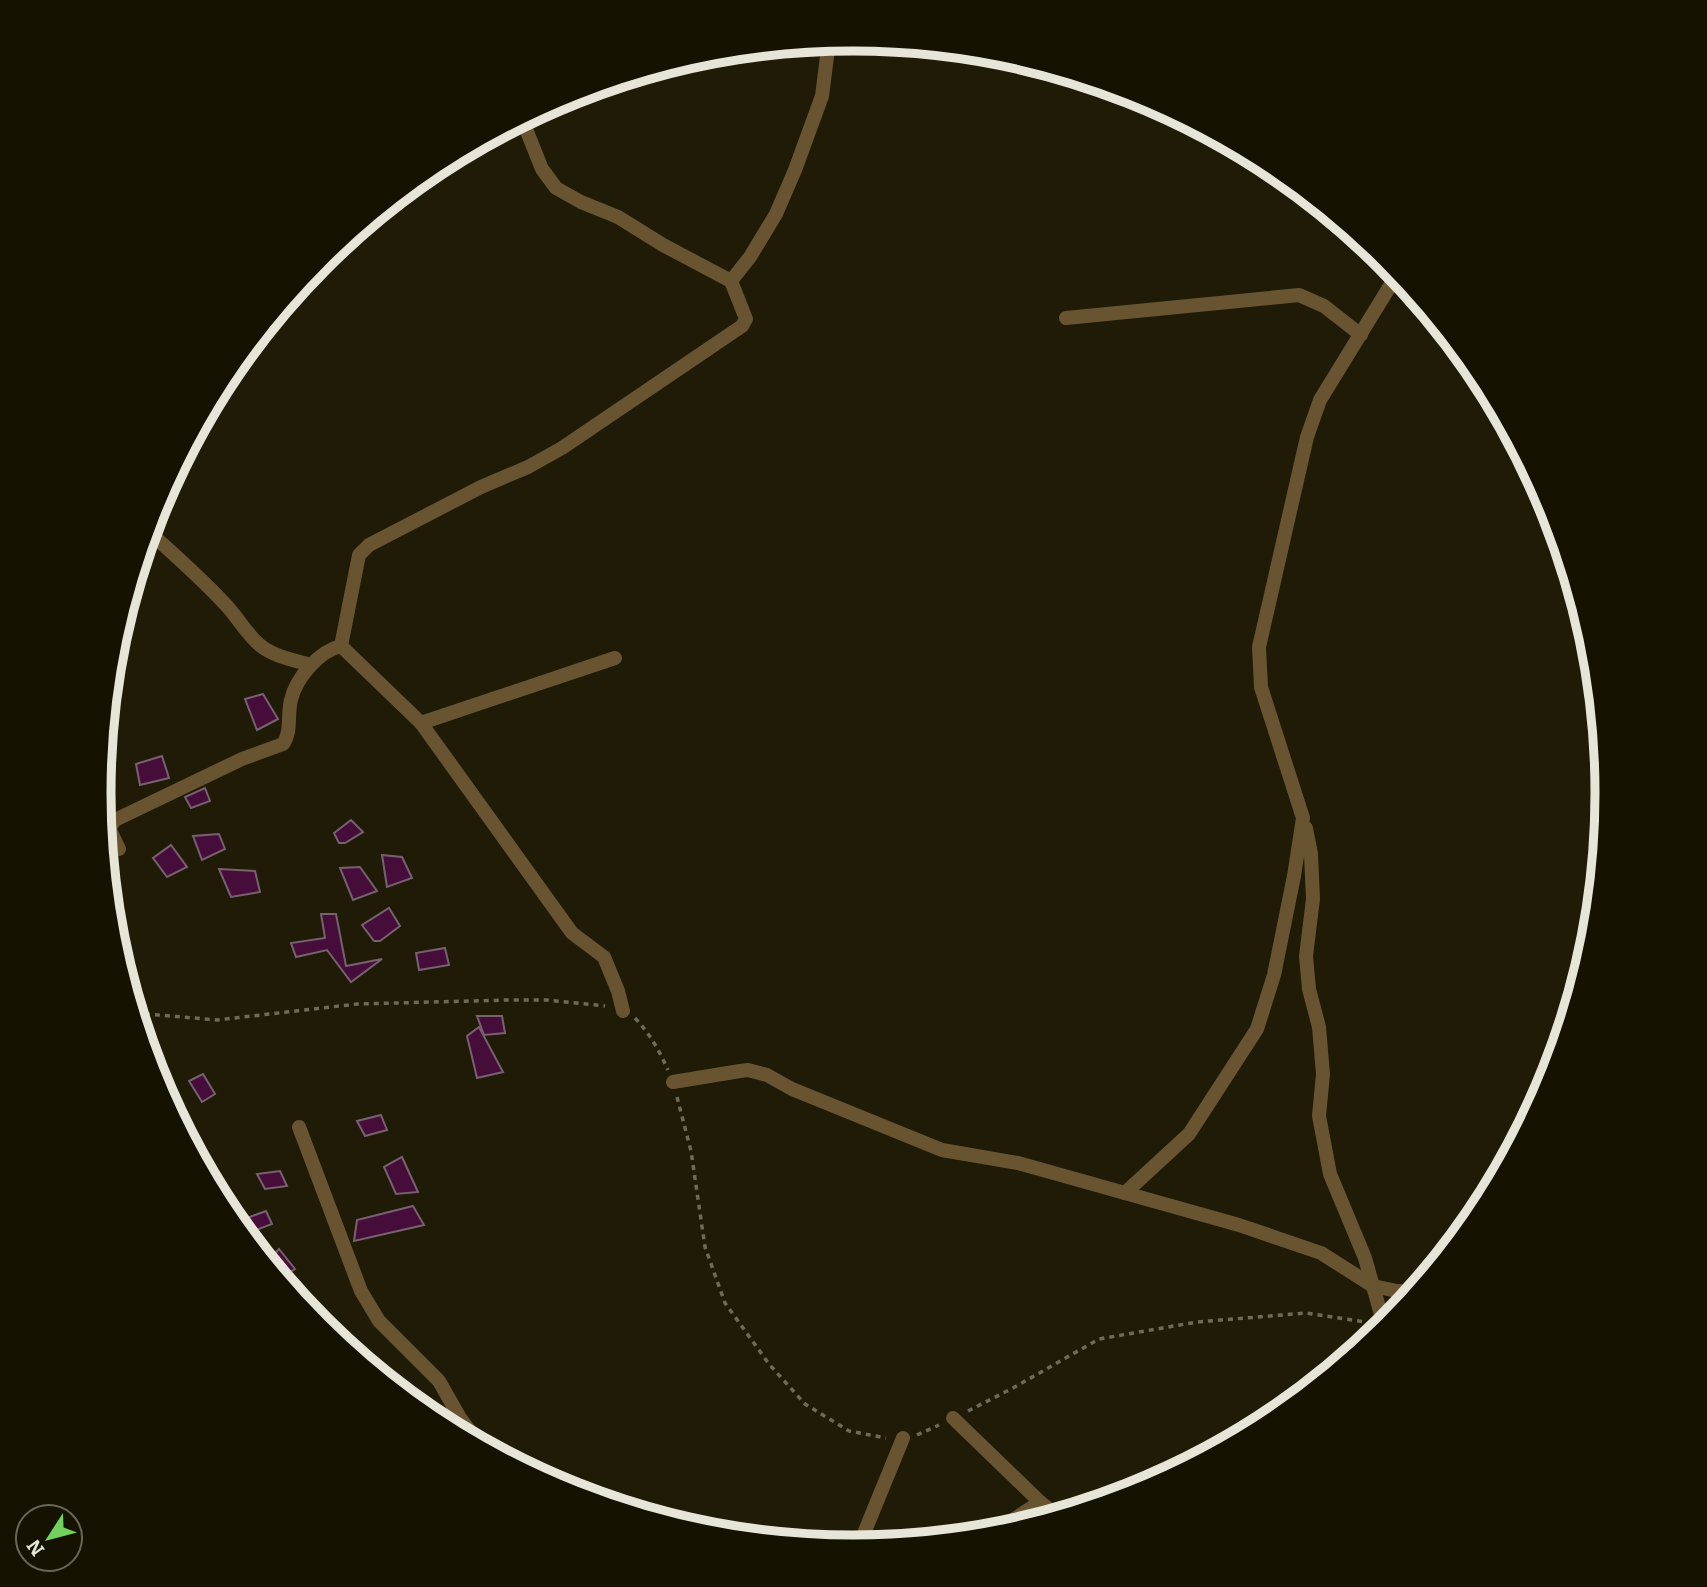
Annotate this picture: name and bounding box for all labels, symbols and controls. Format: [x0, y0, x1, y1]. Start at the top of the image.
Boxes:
north arrow [14, 1503, 84, 1573]
text: N [22, 1535, 49, 1560]

